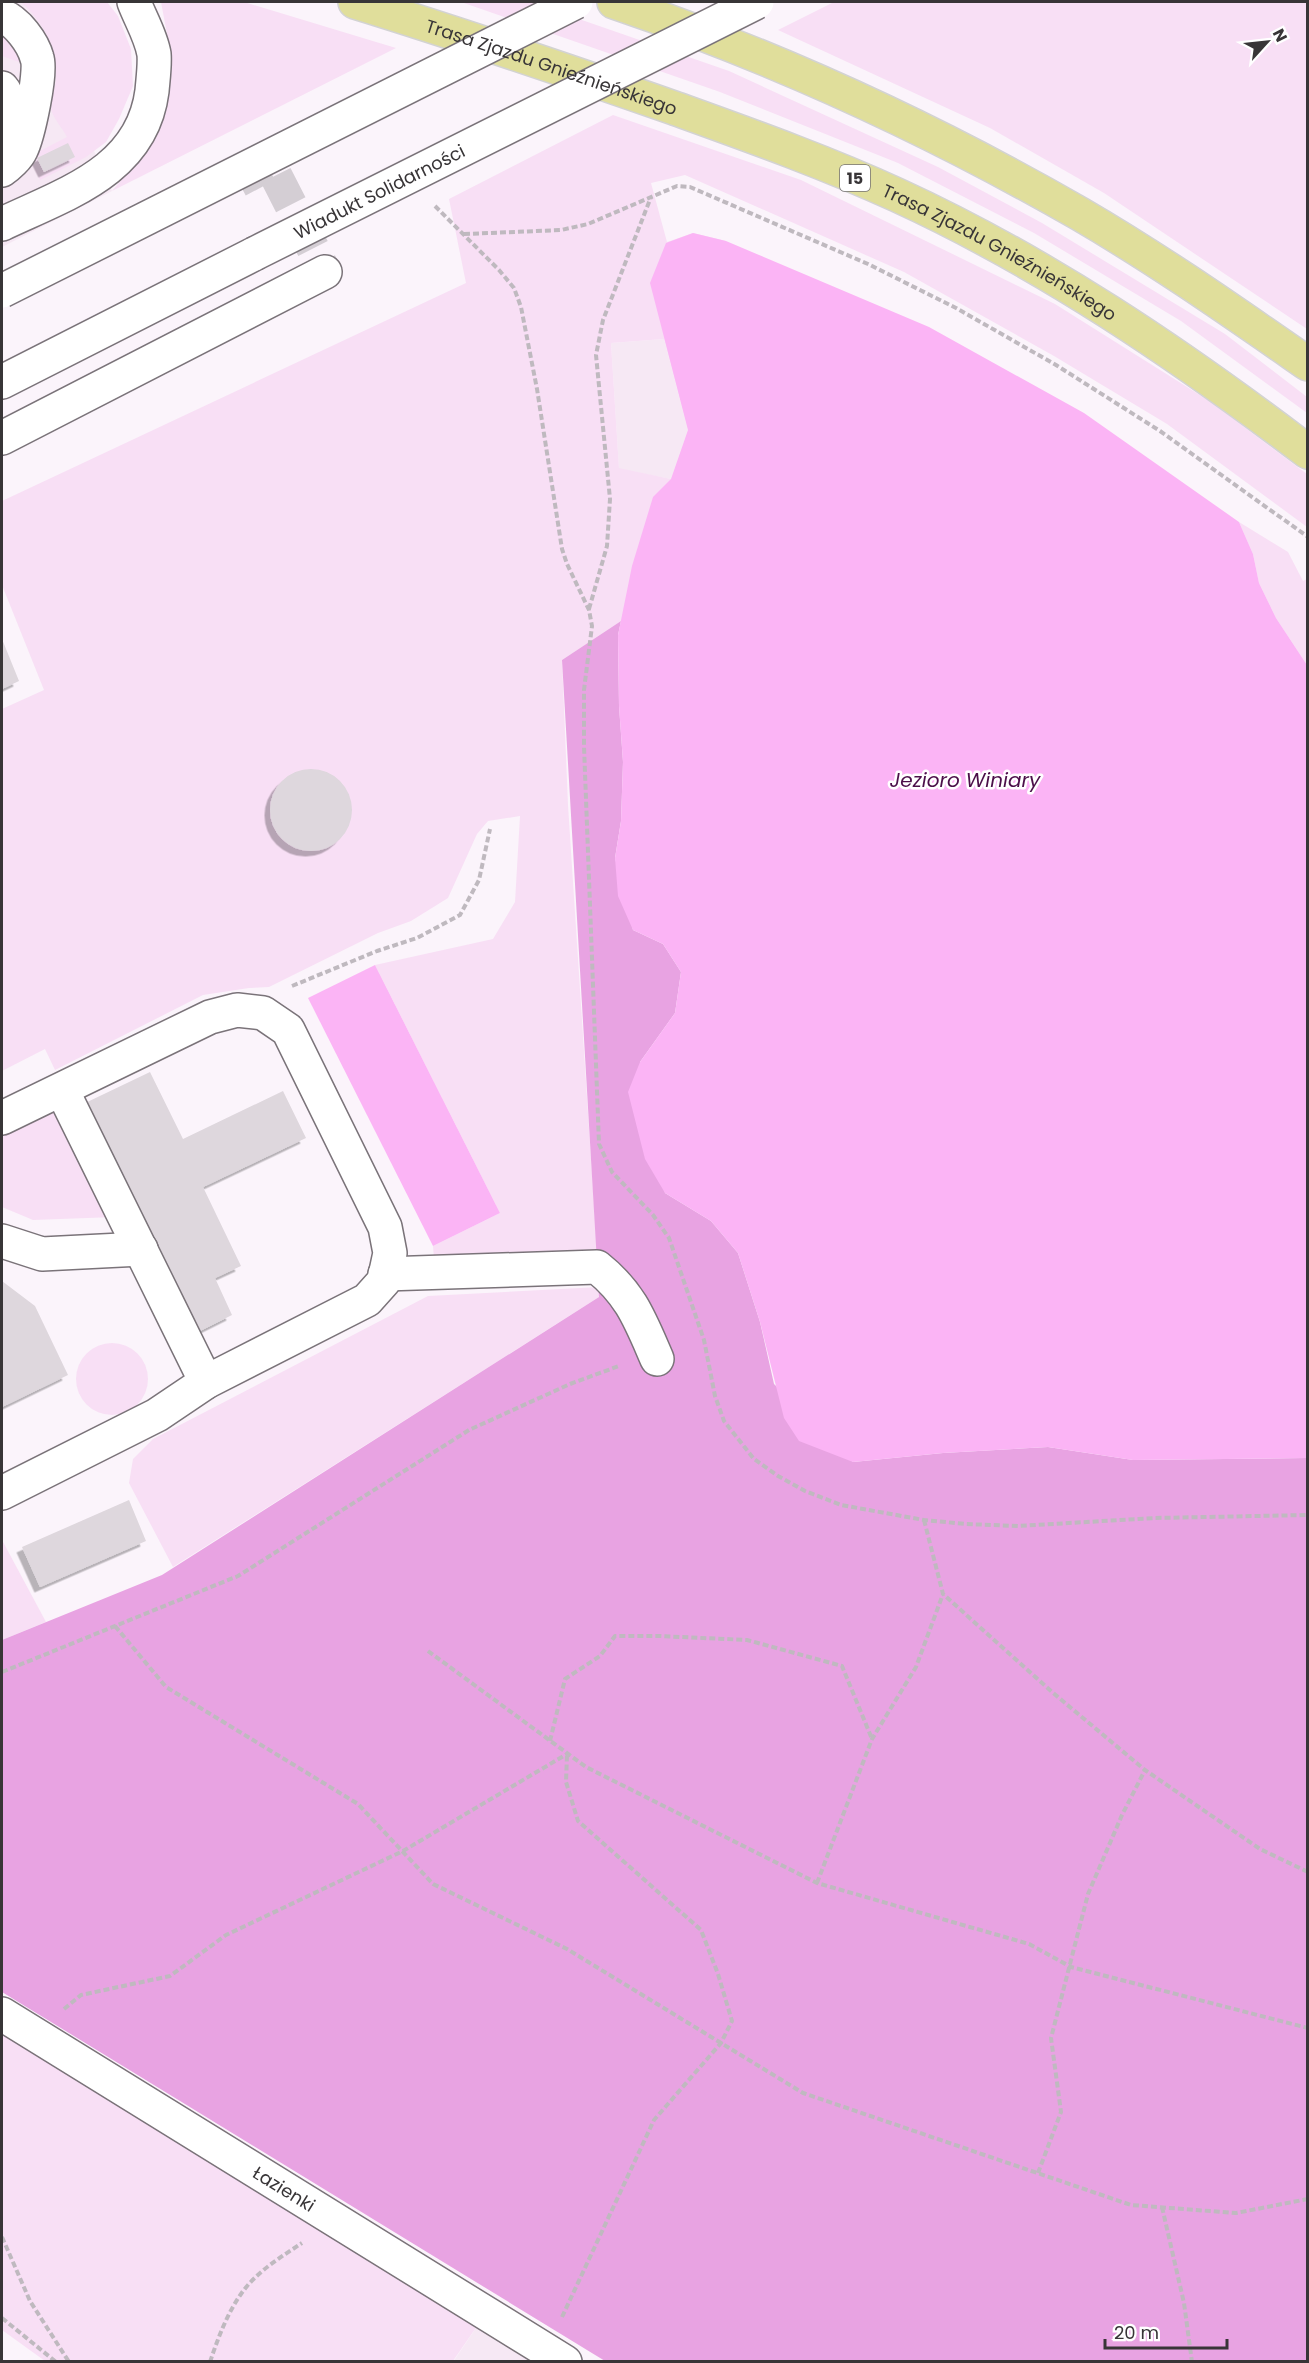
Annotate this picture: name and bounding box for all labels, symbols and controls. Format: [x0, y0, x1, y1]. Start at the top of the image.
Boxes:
north arrow [1237, 12, 1297, 72]
street label: Trasa Zjazdu Gnieźnieńskiego [423, 13, 681, 121]
text: N [1267, 25, 1293, 46]
street label: Wiadukt Solidarności [289, 138, 469, 245]
road number: 15 [840, 165, 870, 191]
street label: Trasa Zjazdu Gnieźnieńskiego [879, 178, 1122, 326]
water label: Jezioro Winiary [890, 766, 1041, 794]
street label: Łazienki [248, 2160, 320, 2217]
scale bar [1105, 2312, 1226, 2350]
text: 20 m [1114, 2320, 1159, 2345]

